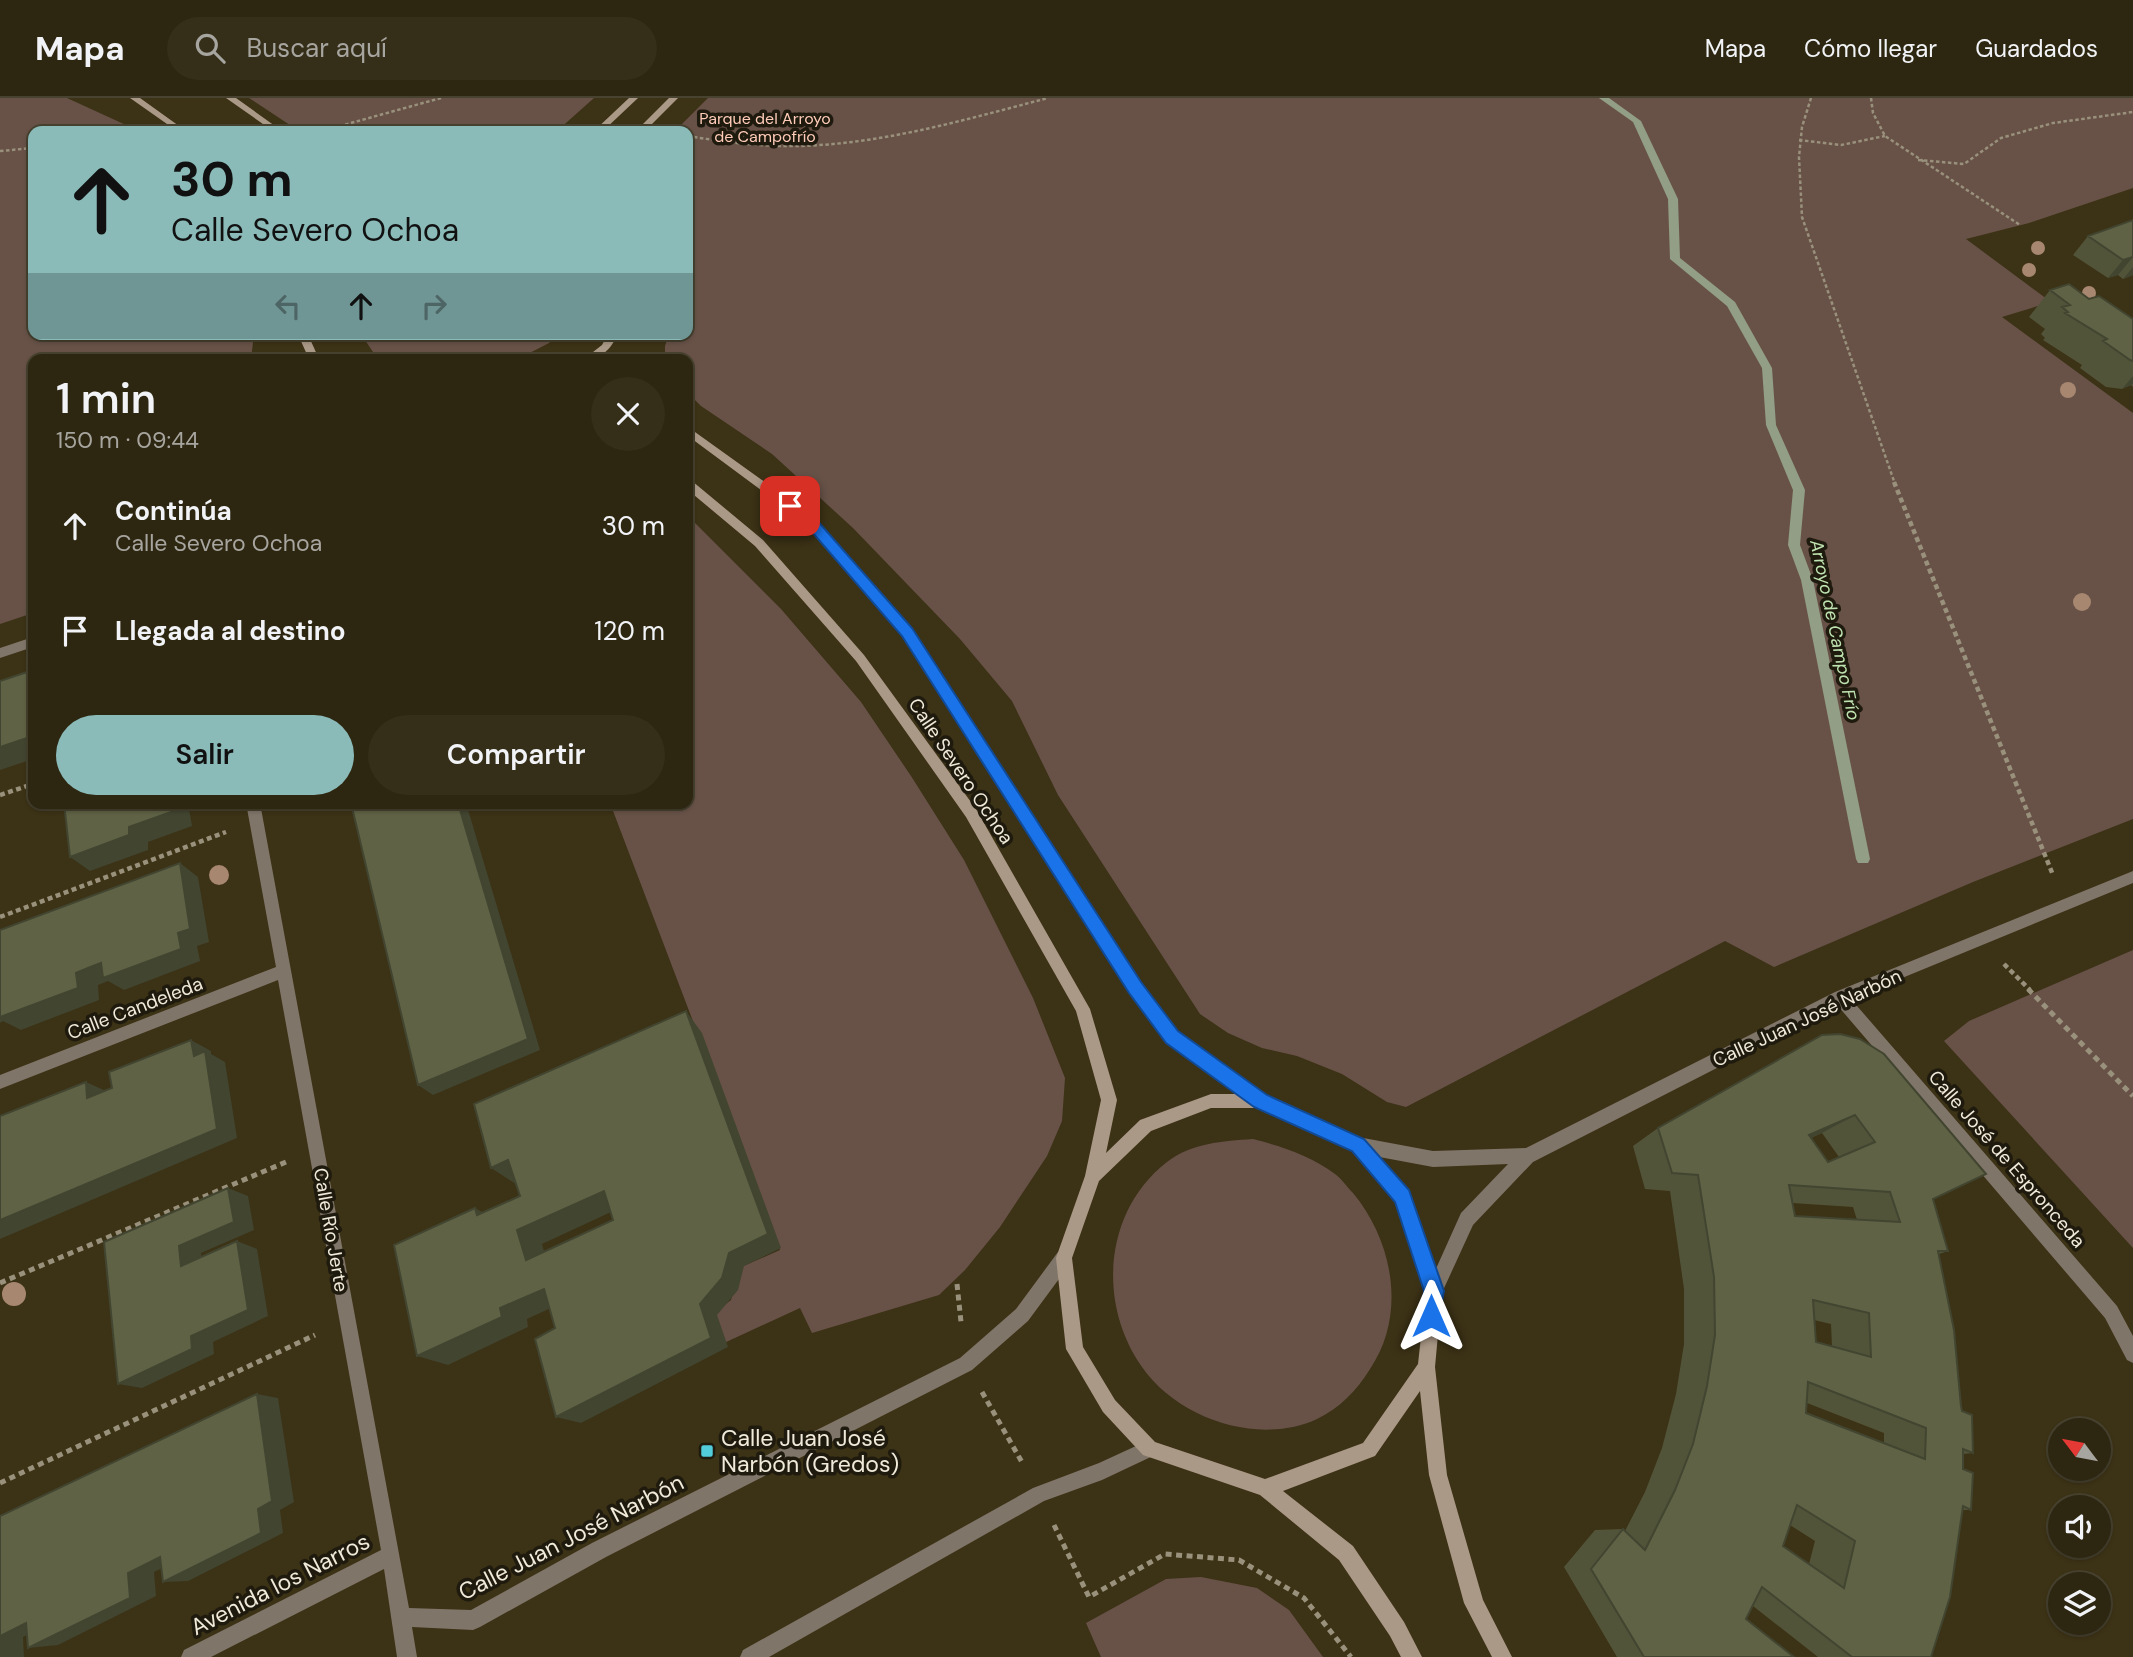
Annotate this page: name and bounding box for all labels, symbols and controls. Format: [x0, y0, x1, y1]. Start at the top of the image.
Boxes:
search box [167, 17, 657, 80]
text: Mapa [35, 27, 125, 70]
icon: search [191, 29, 229, 67]
text: Buscar aquí [247, 31, 387, 65]
text: Mapa [1705, 33, 1766, 64]
text: Cómo llegar [1804, 33, 1937, 64]
text: Guardados [1975, 33, 2098, 64]
park label: Parque del Arroyo de Campofrío [699, 108, 831, 147]
text: 30 m [171, 147, 293, 211]
icon: ahead [56, 154, 147, 245]
text: Calle Severo Ochoa [171, 209, 459, 251]
icon: left [269, 287, 307, 325]
icon: ahead [342, 287, 380, 325]
icon: right [415, 287, 453, 325]
text: 1 min [56, 371, 156, 426]
button: close [591, 377, 665, 451]
text: 150 m · 09:44 [56, 425, 199, 455]
pin [760, 476, 820, 536]
icon: arrive [771, 487, 809, 525]
text: Continúa [115, 494, 232, 528]
icon: ahead [56, 507, 94, 545]
text: 30 m [602, 509, 665, 543]
text: Calle Severo Ochoa [115, 528, 322, 558]
water label: Arroyo de Campo Frío [1804, 537, 1866, 722]
icon: arrive [56, 612, 94, 650]
text: Llegada al destino [115, 614, 346, 648]
text: 120 m [594, 614, 665, 648]
street label: Calle Severo Ochoa [903, 693, 1019, 849]
button: Salir [56, 715, 354, 795]
button: Compartir [368, 715, 665, 795]
street label: Calle Juan José Narbón [1708, 963, 1906, 1073]
street label: Calle Candeleda [64, 971, 206, 1045]
street label: Calle José de Espronceda [1923, 1065, 2091, 1253]
street label: Calle Río Jerte [308, 1166, 354, 1294]
position arrow [1394, 1279, 1468, 1353]
north arrow [2048, 1418, 2110, 1480]
map controls [2048, 1418, 2111, 1635]
place label: Calle Juan José Narbón (Gredos) [721, 1423, 899, 1479]
marker: Calle Juan José Narbón (Gredos) [699, 1443, 715, 1459]
street label: Calle Juan José Narbón [453, 1467, 689, 1607]
button: sound [2048, 1495, 2111, 1558]
street label: Avenida los Narros [185, 1526, 375, 1642]
button: layers [2048, 1572, 2111, 1635]

